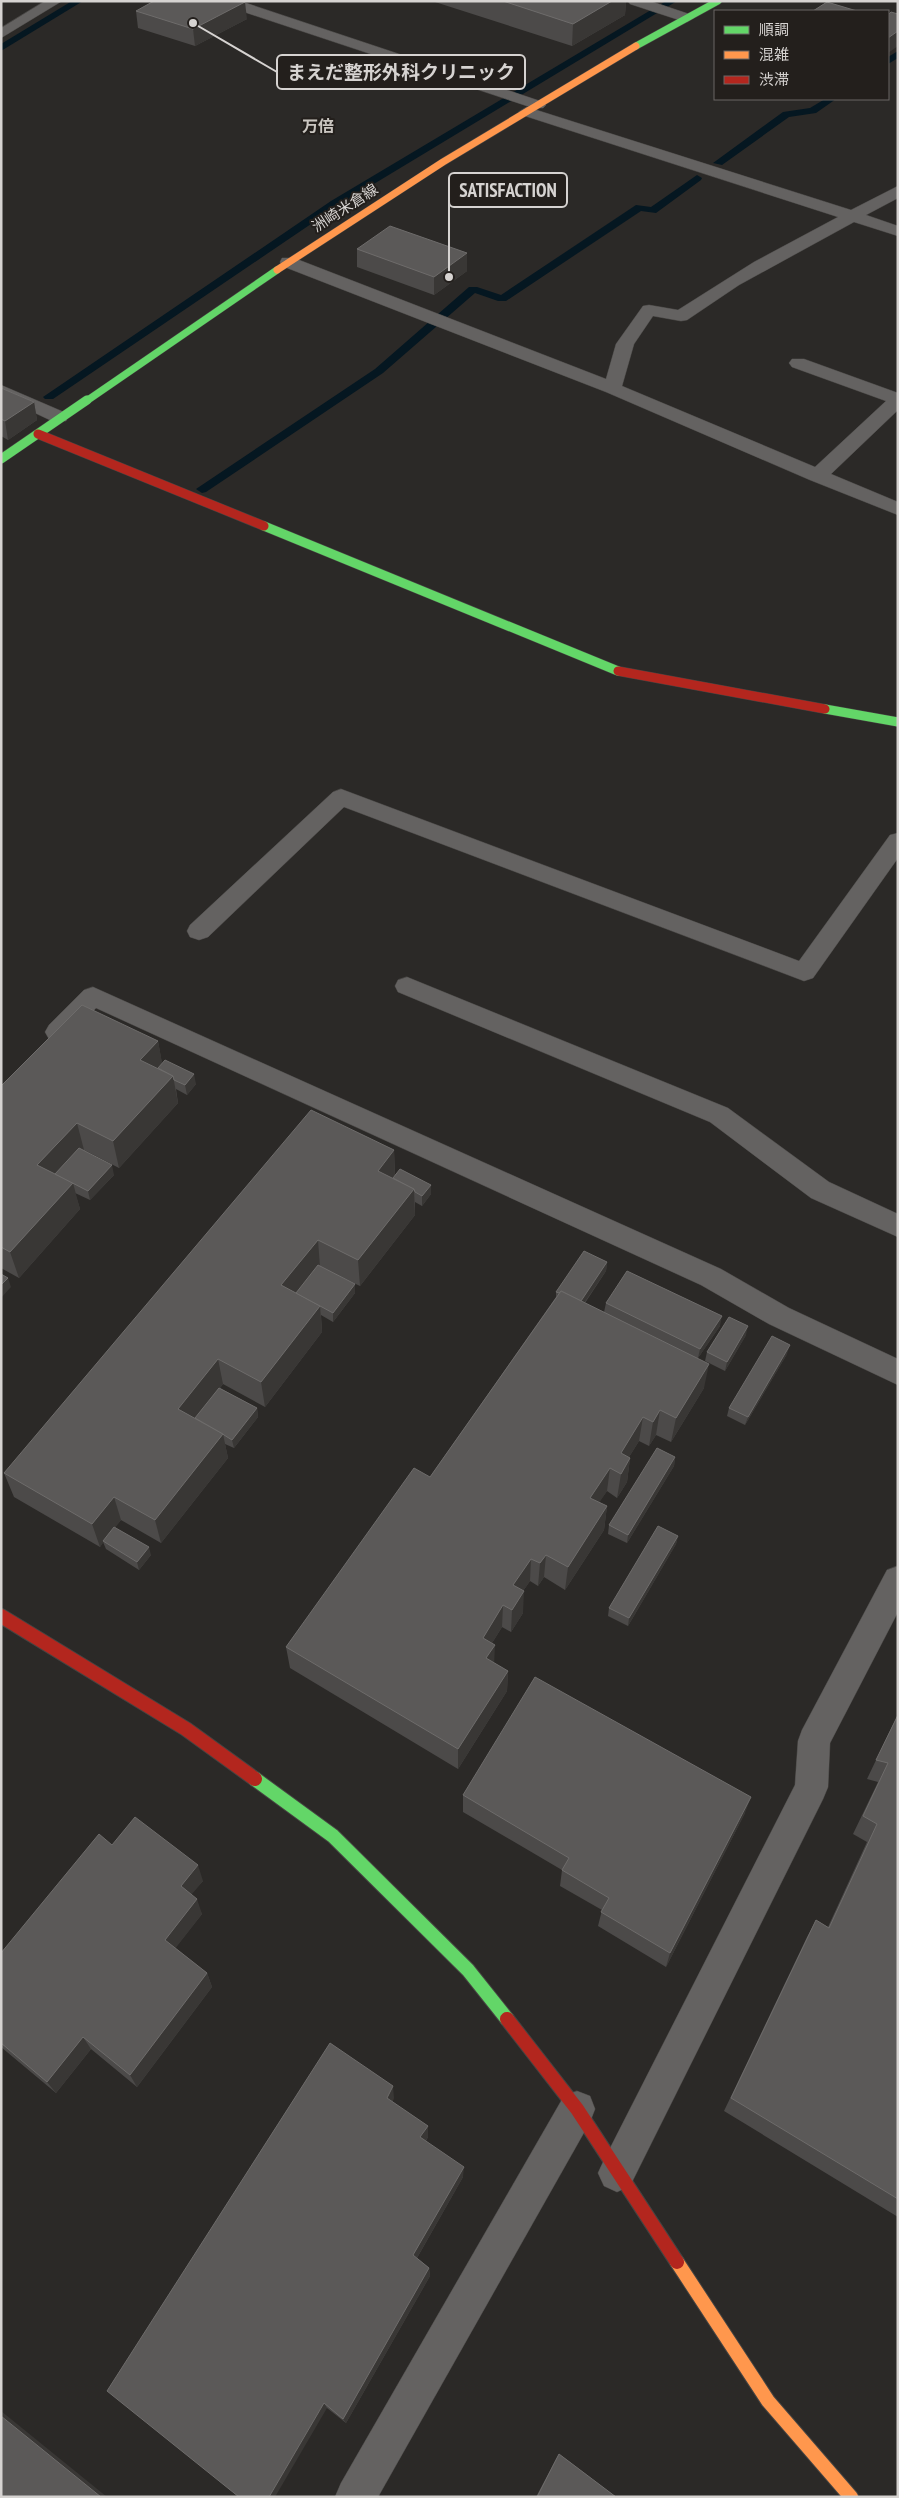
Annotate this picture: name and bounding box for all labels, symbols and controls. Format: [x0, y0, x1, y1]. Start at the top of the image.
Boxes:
legend [714, 10, 889, 100]
text: 順調 [759, 20, 789, 39]
text: 混雑 [759, 45, 789, 64]
callout: まえだ整形外科クリニック [277, 55, 525, 89]
text: まえだ整形外科クリニック [287, 60, 515, 84]
text: 渋滞 [759, 70, 789, 89]
district label: 万倍 [302, 116, 334, 136]
callout: SATISFACTION [449, 173, 567, 207]
text: SATISFACTION [459, 178, 557, 202]
street label: 洲崎米倉線 [308, 179, 381, 236]

